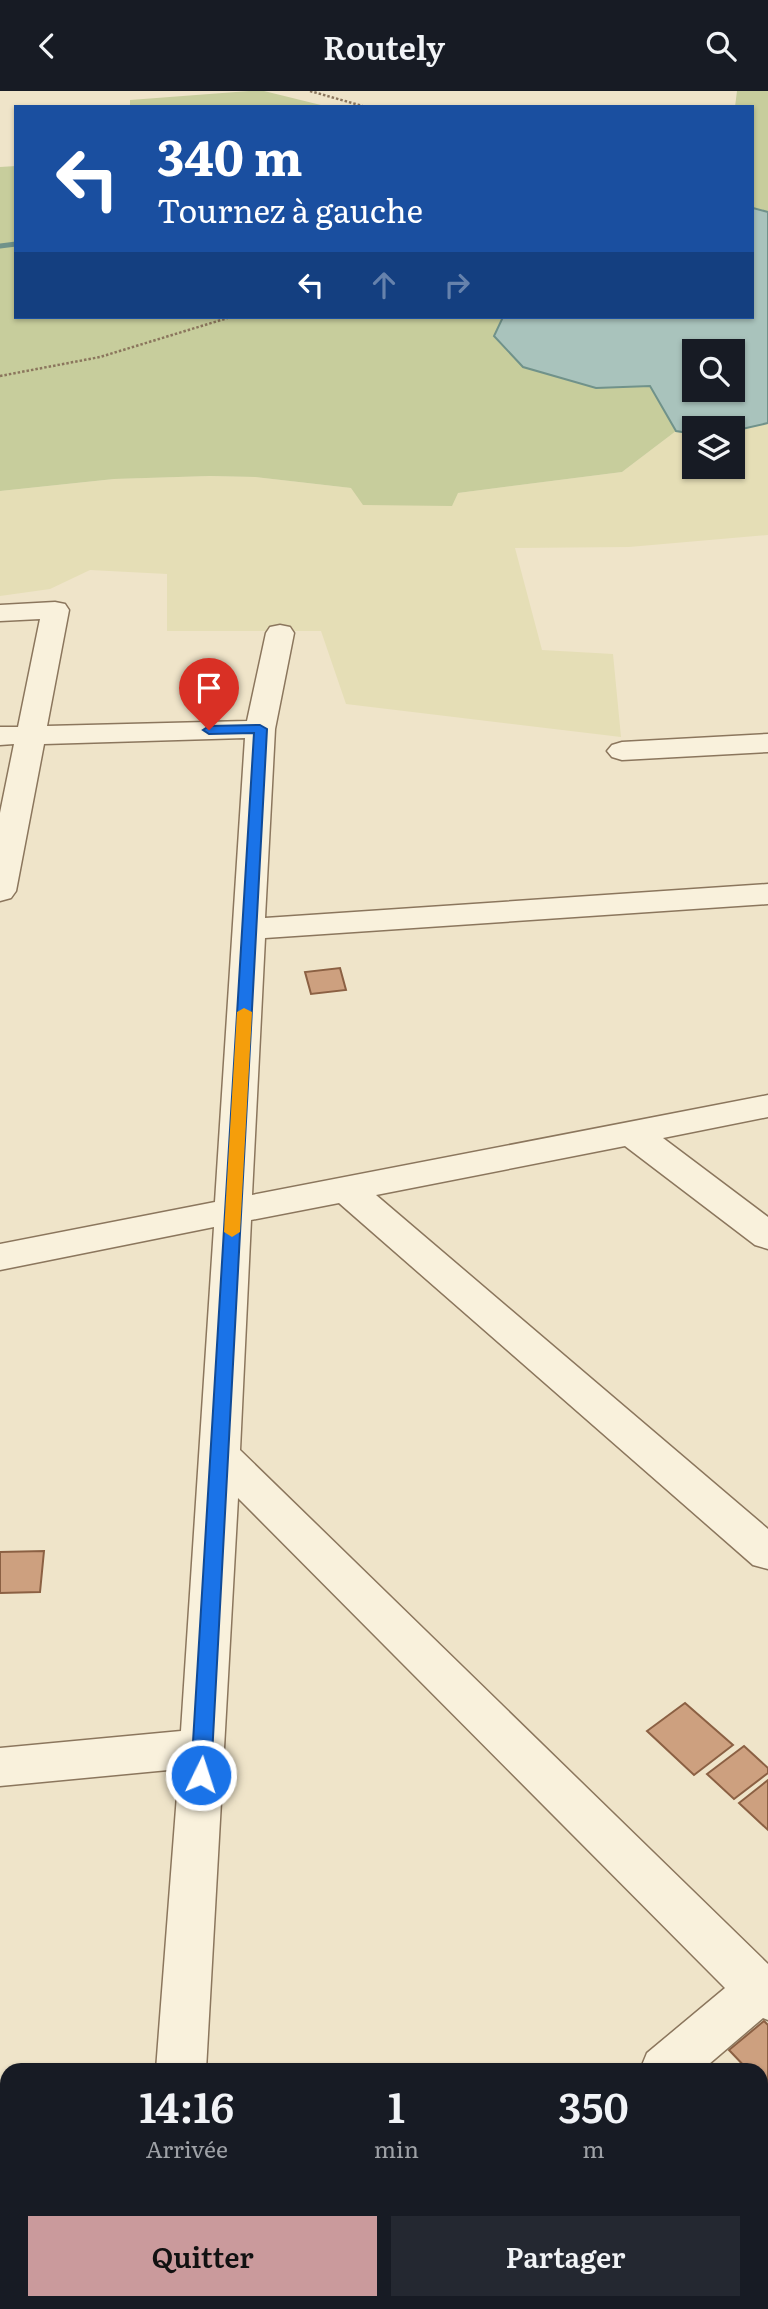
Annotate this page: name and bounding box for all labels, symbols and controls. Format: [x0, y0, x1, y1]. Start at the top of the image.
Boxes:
text: Routely [323, 22, 445, 70]
icon: back [28, 27, 66, 65]
icon: search [702, 27, 740, 65]
text: 340 m [157, 118, 303, 191]
icon: left [42, 133, 133, 224]
text: Tournez à gauche [157, 185, 423, 233]
icon: left [292, 266, 330, 304]
icon: ahead [365, 266, 403, 304]
icon: right [438, 266, 476, 304]
map controls [682, 339, 745, 479]
button: search [682, 339, 745, 402]
button: layers [682, 416, 745, 479]
pin [179, 658, 239, 730]
icon: arrive [190, 669, 228, 707]
position arrow [164, 1738, 238, 1812]
text: 14:16 [139, 2074, 234, 2136]
text: 1 [388, 2074, 405, 2136]
text: 350 [558, 2074, 629, 2136]
text: Arrivée [146, 2131, 228, 2165]
text: min [374, 2131, 419, 2165]
text: m [582, 2131, 605, 2165]
button: Quitter [28, 2216, 377, 2296]
button: Partager [391, 2216, 740, 2296]

